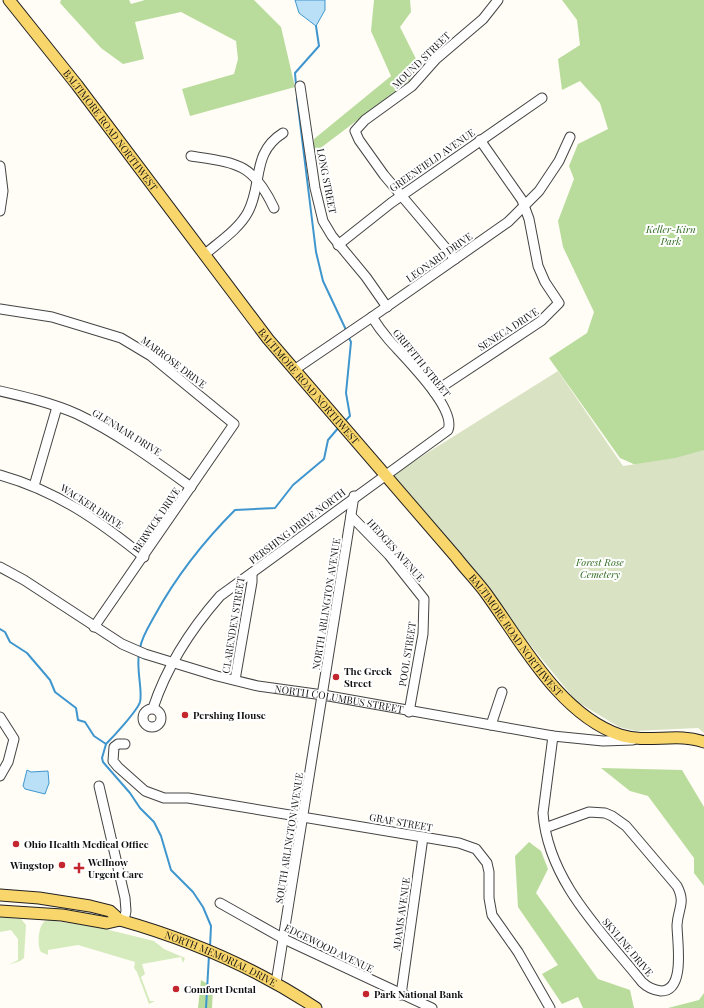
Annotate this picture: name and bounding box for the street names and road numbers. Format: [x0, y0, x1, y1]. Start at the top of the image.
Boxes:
street label: MOUND STREET [389, 29, 453, 91]
street label: BALTIMORE ROAD NORTHWEST [60, 66, 161, 194]
street label: GREENFIELD AVENUE [386, 125, 478, 195]
street label: LONG STREET [314, 147, 340, 215]
street label: LEONARD DRIVE [403, 229, 475, 285]
street label: SENECA DRIVE [475, 304, 541, 354]
street label: BALTIMORE ROAD NORTHWEST [255, 325, 363, 447]
street label: GRIFFITH STREET [390, 326, 454, 400]
street label: MARROSE DRIVE [138, 333, 210, 391]
street label: GLENMAR DRIVE [90, 405, 164, 459]
street label: WACKER DRIVE [57, 480, 126, 532]
street label: BERWICK DRIVE [129, 485, 183, 555]
street label: PERSHING DRIVE NORTH [246, 485, 349, 567]
street label: HEDGES AVENUE [364, 516, 428, 584]
street label: NORTH ARLINGTON AVENUE [309, 537, 343, 671]
street label: BALTIMORE ROAD NORTHWEST [466, 571, 566, 699]
street label: CLARENDEN STREET [218, 576, 248, 674]
street label: POOL STREET [395, 621, 419, 687]
street label: NORTH COLUMBUS STREET [274, 681, 405, 716]
street label: SOUTH ARLINGTON AVENUE [272, 772, 306, 904]
street label: GRAF STREET [368, 810, 434, 834]
street label: ADAMS AVENUE [389, 877, 413, 952]
street label: SKYLINE DRIVE [599, 915, 657, 979]
street label: EDGEWOOD AVENUE [282, 920, 376, 976]
street label: NORTH MEMORIAL DRIVE [163, 927, 280, 990]

